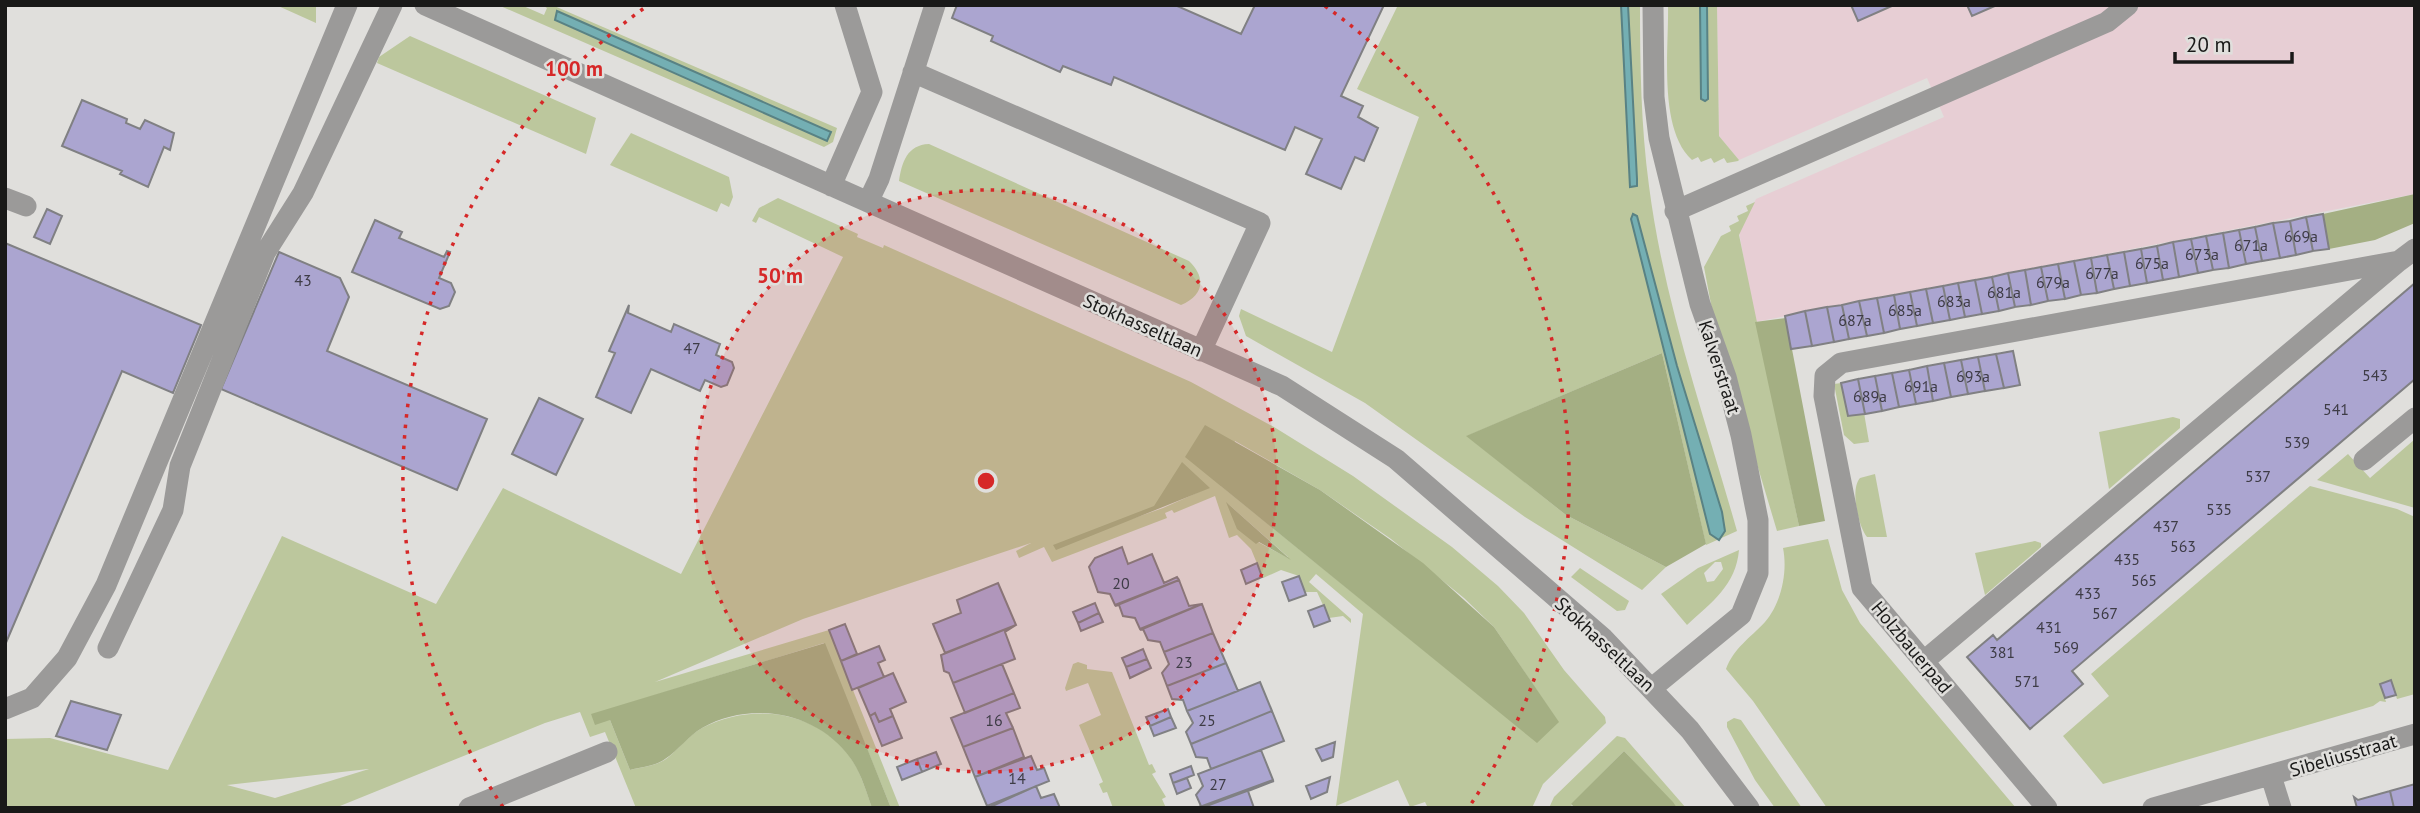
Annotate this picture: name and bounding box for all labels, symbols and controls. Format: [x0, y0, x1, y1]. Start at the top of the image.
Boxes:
scale bar [2175, 21, 2292, 65]
text: 20 m [2186, 31, 2232, 58]
text: 100 m [545, 55, 603, 82]
house number: 669a [2284, 226, 2318, 246]
house number: 671a [2234, 235, 2268, 255]
house number: 673a [2185, 244, 2219, 264]
house number: 675a [2135, 253, 2169, 273]
text: 50 m [757, 262, 803, 289]
house number: 677a [2085, 263, 2119, 283]
house number: 43 [294, 270, 312, 290]
house number: 679a [2036, 272, 2070, 292]
house number: 681a [1987, 282, 2021, 302]
street label: Stokhasseltlaan [1080, 288, 1206, 362]
house number: 683a [1937, 291, 1971, 311]
house number: 685a [1888, 300, 1922, 320]
house number: 687a [1838, 310, 1872, 330]
street label: Kalverstraat [1694, 317, 1747, 417]
house number: 47 [683, 338, 701, 358]
house number: 543 [2362, 365, 2388, 385]
house number: 693a [1956, 366, 1990, 386]
house number: 691a [1904, 376, 1938, 396]
house number: 689a [1853, 386, 1887, 406]
house number: 541 [2323, 399, 2349, 419]
house number: 539 [2284, 432, 2310, 452]
house number: 537 [2245, 466, 2271, 486]
centre of rings [974, 469, 998, 493]
house number: 535 [2206, 499, 2232, 519]
house number: 437 [2153, 516, 2179, 536]
house number: 563 [2170, 536, 2196, 556]
house number: 435 [2114, 549, 2140, 569]
house number: 565 [2131, 570, 2157, 590]
house number: 20 [1112, 573, 1130, 593]
house number: 433 [2075, 583, 2101, 603]
street label: Stokhasseltlaan [1550, 592, 1660, 696]
street label: Holzbauerpad [1867, 596, 1957, 698]
house number: 567 [2092, 603, 2118, 623]
house number: 431 [2036, 617, 2062, 637]
house number: 569 [2053, 637, 2079, 657]
house number: 381 [1989, 642, 2015, 662]
house number: 23 [1175, 652, 1193, 672]
house number: 571 [2014, 671, 2040, 691]
house number: 16 [985, 710, 1003, 730]
house number: 25 [1198, 710, 1216, 730]
street label: Sibeliusstraat [2287, 728, 2400, 782]
house number: 14 [1008, 768, 1026, 788]
house number: 27 [1209, 774, 1227, 794]

